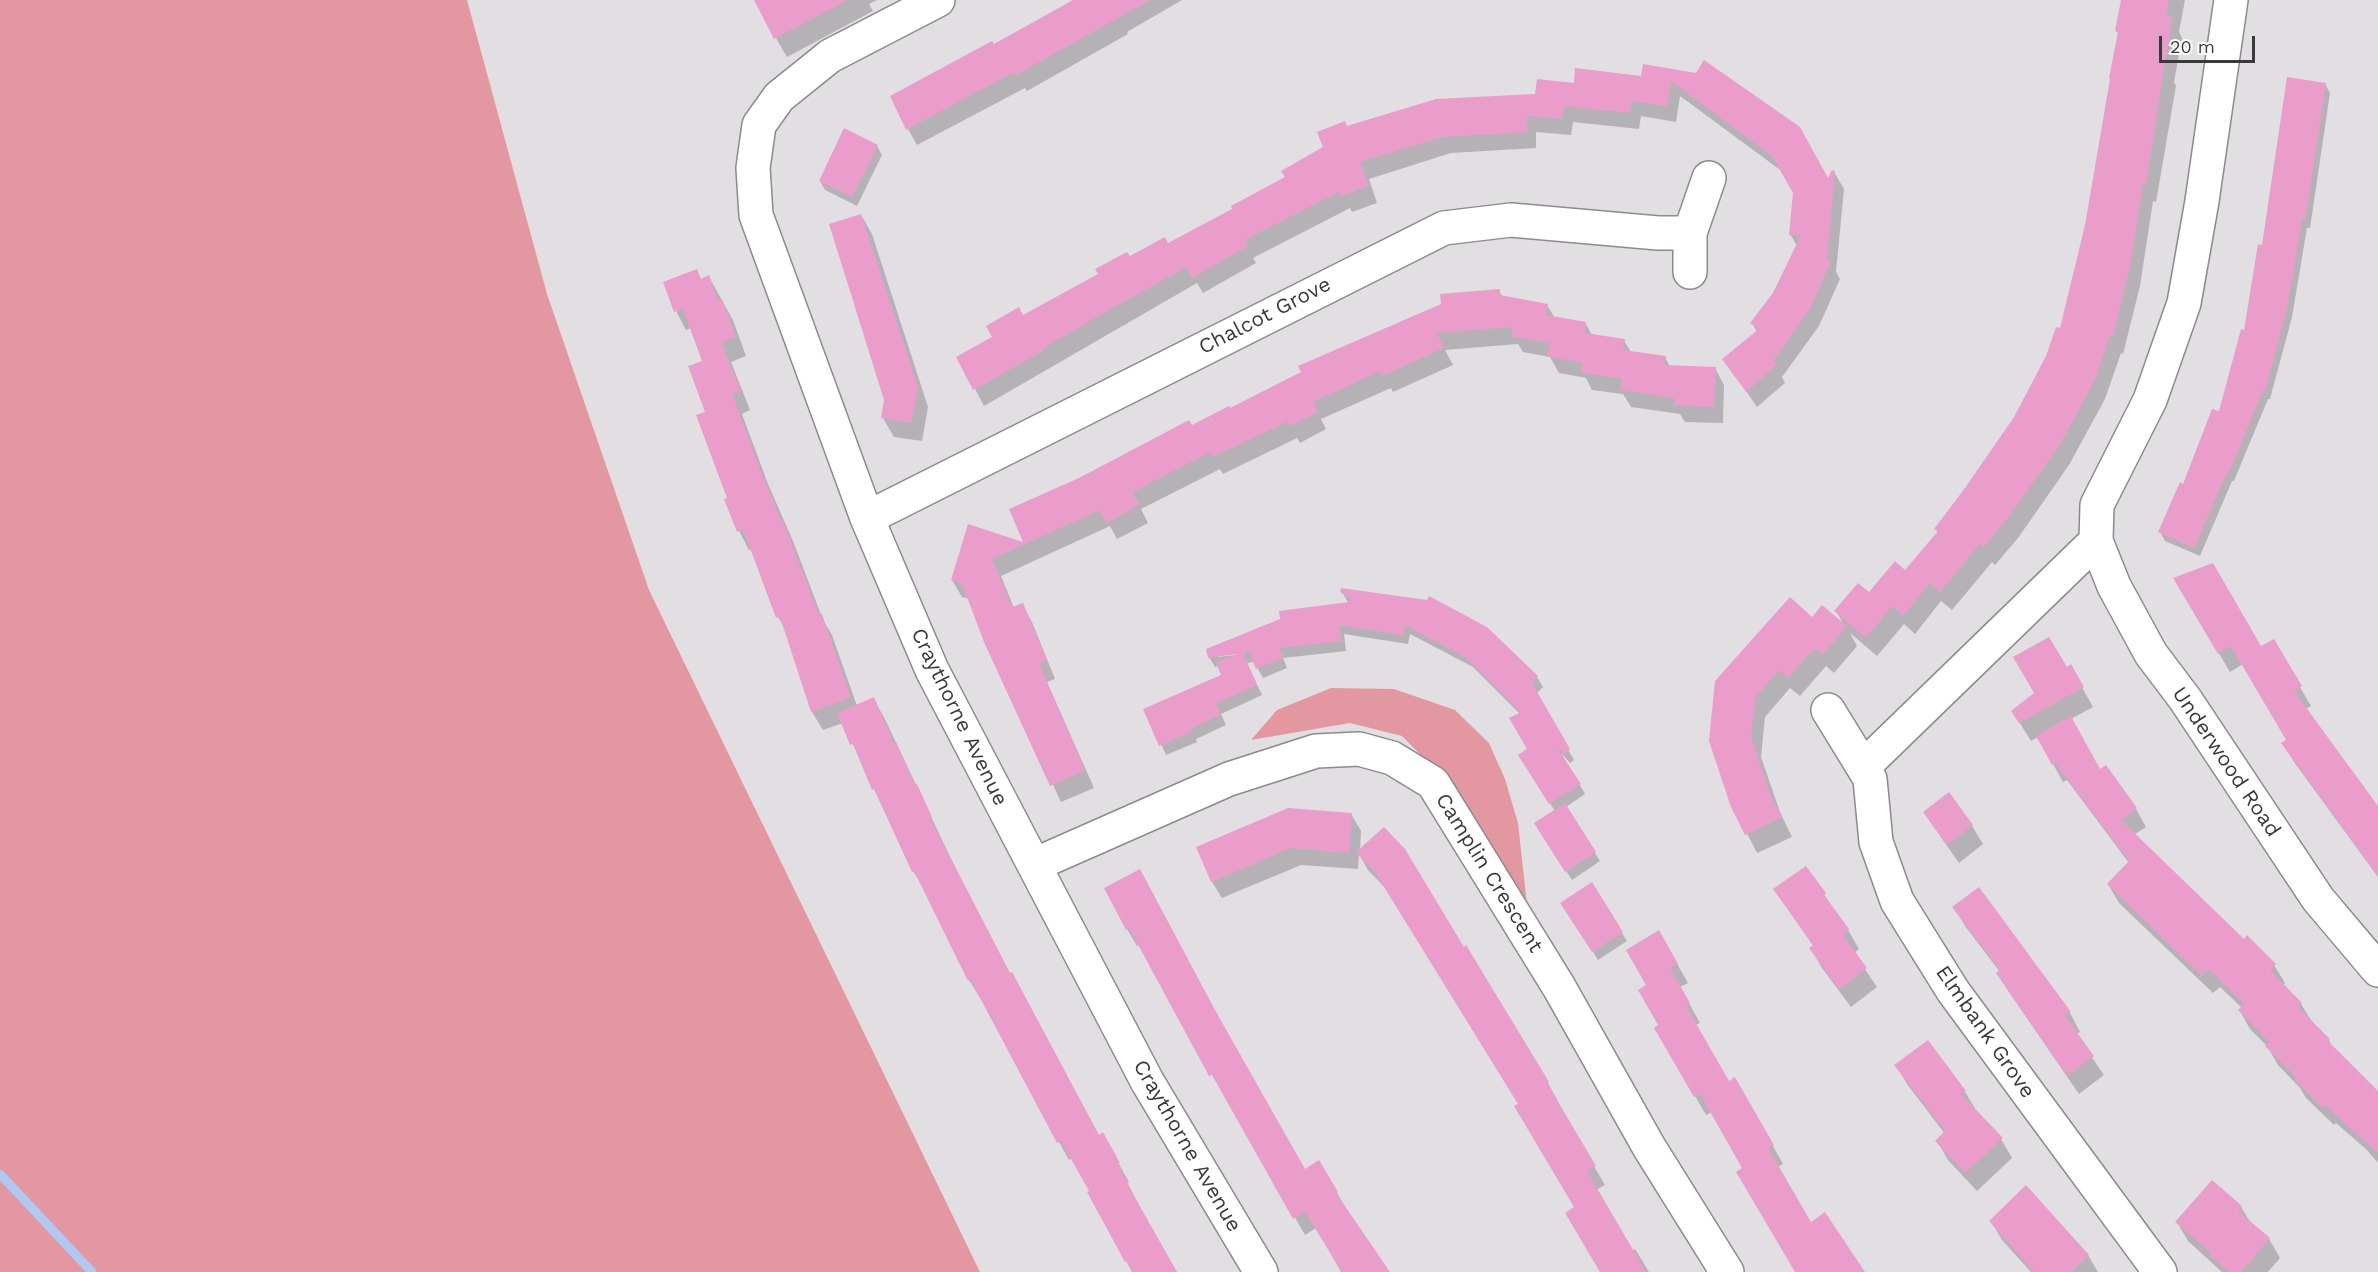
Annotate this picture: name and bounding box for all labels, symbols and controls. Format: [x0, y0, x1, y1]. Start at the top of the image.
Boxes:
scale bar [2162, 24, 2258, 62]
text: 20 m [2170, 36, 2215, 57]
street label: Chalcot Grove [1195, 272, 1335, 360]
street label: Craythorne Avenue [905, 624, 1013, 810]
street label: Underwood Road [2166, 682, 2286, 842]
street label: Camplin Crescent [1430, 789, 1548, 957]
street label: Elmbank Grove [1930, 961, 2040, 1103]
street label: Craythorne Avenue [1128, 1056, 1246, 1236]

